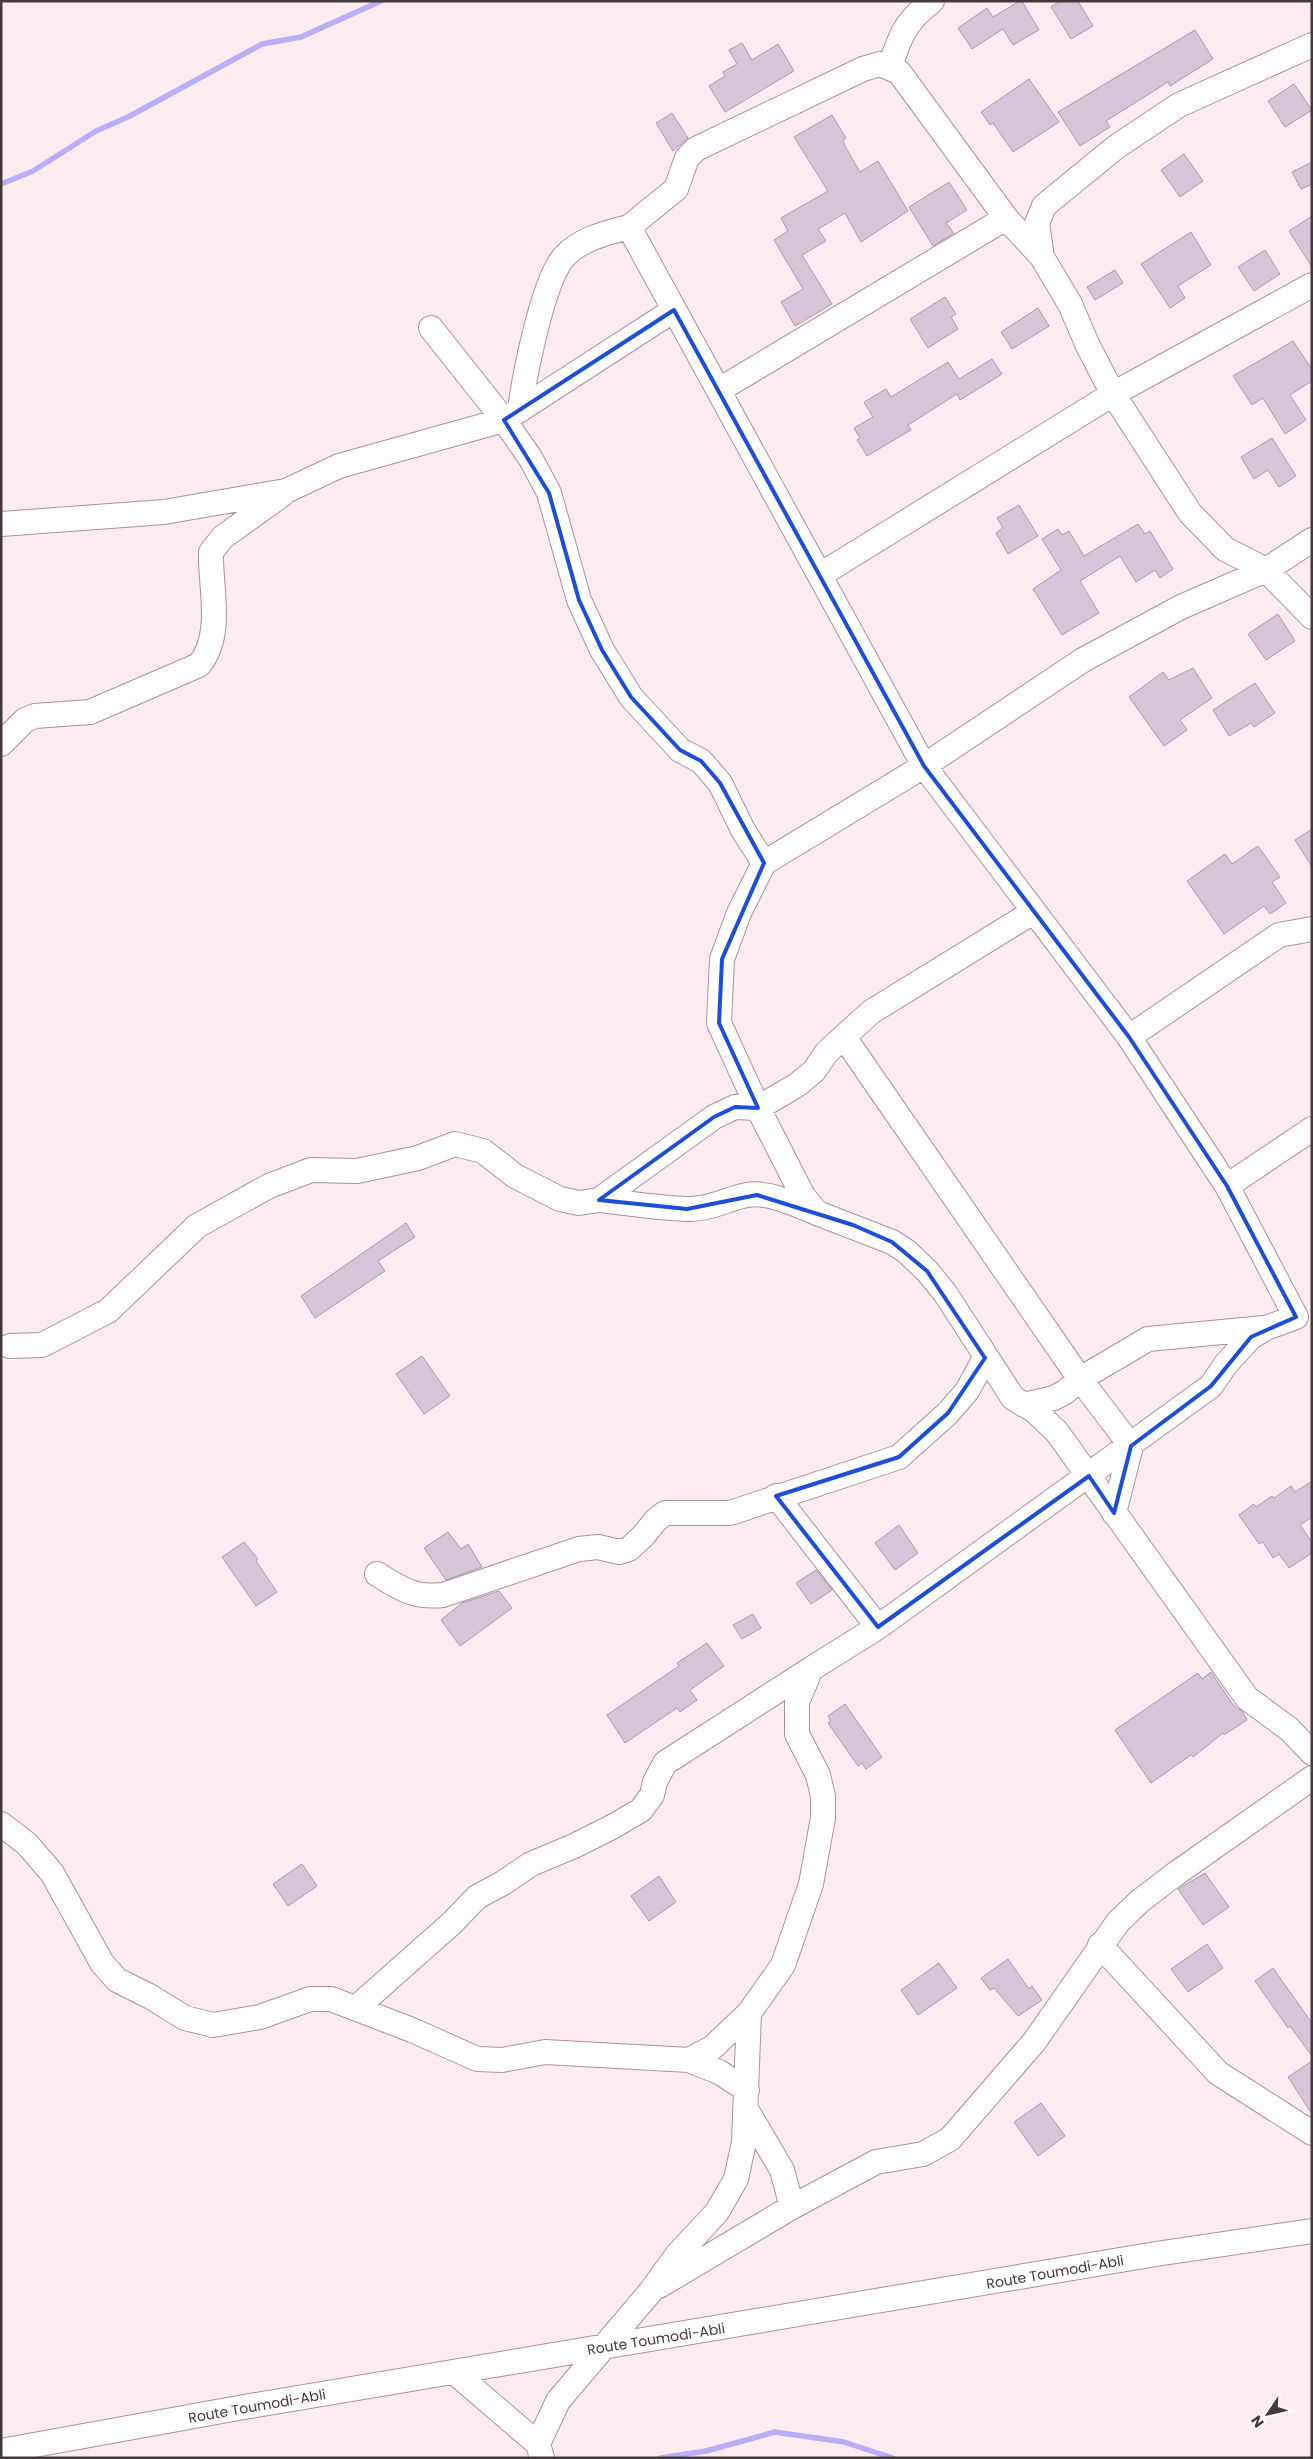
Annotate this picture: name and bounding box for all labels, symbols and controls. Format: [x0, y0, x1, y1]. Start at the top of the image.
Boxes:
street label: Route Toumodi-Abli [985, 2250, 1125, 2294]
street label: Route Toumodi-Abli [586, 2318, 726, 2360]
street label: Route Toumodi-Abli [187, 2384, 327, 2428]
north arrow [1243, 2389, 1293, 2439]
text: N [1246, 2411, 1269, 2432]

